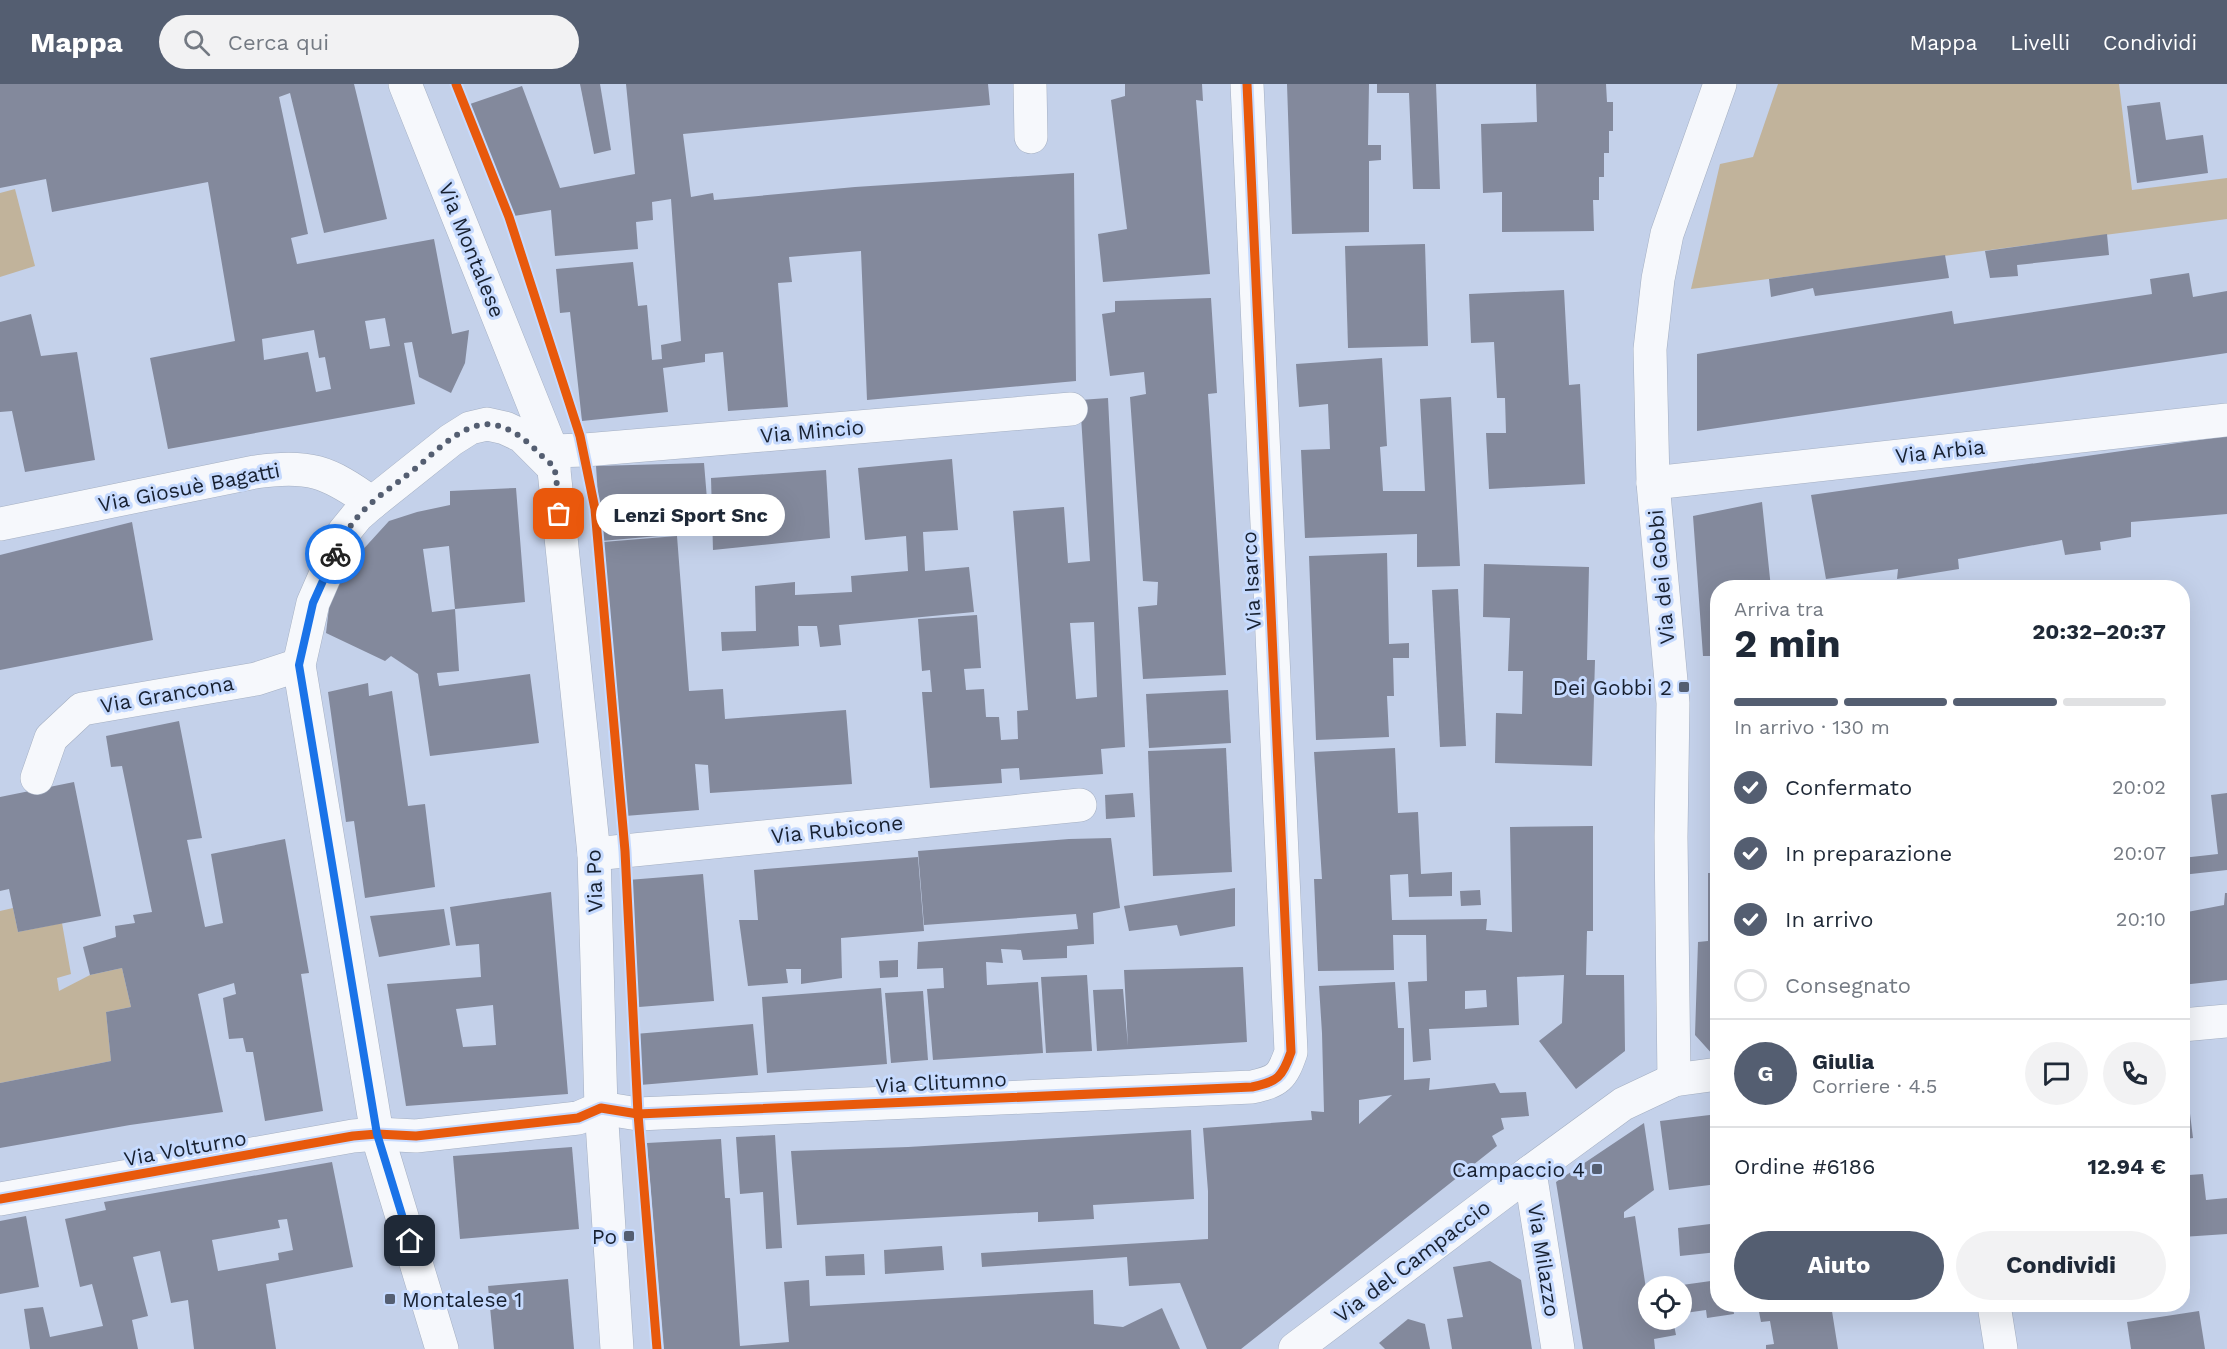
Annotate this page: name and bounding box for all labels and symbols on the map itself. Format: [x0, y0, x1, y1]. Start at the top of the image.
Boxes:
street label: Via Montalese [434, 179, 510, 321]
street label: Via Mincio [759, 414, 865, 448]
street label: Via Arbia [1894, 434, 1986, 468]
street label: Via Giosuè Bagatti [96, 457, 282, 517]
pin [533, 488, 584, 539]
callout: Lenzi Sport Snc [595, 493, 784, 535]
street label: Via dei Gobbi [1643, 508, 1679, 646]
courier [305, 524, 365, 584]
street label: Via Isarco [1236, 531, 1266, 631]
street label: Via Grancona [98, 670, 236, 718]
place label: Dei Gobbi 2 [1553, 675, 1672, 700]
marker: Dei Gobbi 2 [1677, 680, 1691, 694]
street label: Via Rubicone [770, 810, 904, 848]
street label: Via Po [580, 849, 608, 913]
street label: Via Clitumno [875, 1066, 1007, 1098]
street label: Via Volturno [122, 1125, 248, 1171]
place label: Campaccio 4 [1452, 1157, 1585, 1182]
marker: Campaccio 4 [1590, 1162, 1604, 1176]
street label: Via del Campaccio [1329, 1194, 1495, 1328]
street label: Via Milazzo [1523, 1202, 1565, 1318]
pin [384, 1215, 435, 1266]
place label: Po [592, 1224, 617, 1249]
marker: Po [622, 1229, 636, 1243]
place label: Montalese 1 [402, 1287, 523, 1312]
marker: Montalese 1 [383, 1292, 397, 1306]

